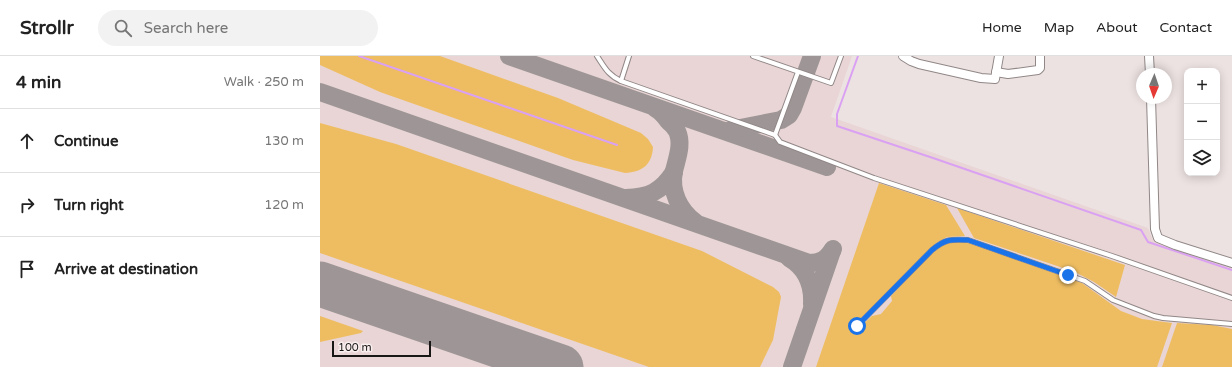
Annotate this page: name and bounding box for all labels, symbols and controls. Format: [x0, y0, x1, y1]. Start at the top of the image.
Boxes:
search box [98, 10, 378, 46]
text: Strollr [20, 17, 74, 39]
icon: search [112, 17, 134, 39]
text: Search here [144, 19, 228, 37]
text: Home [982, 19, 1022, 36]
text: Map [1044, 19, 1074, 36]
text: About [1096, 19, 1138, 36]
text: Contact [1160, 19, 1212, 36]
north arrow [1136, 68, 1172, 104]
map controls [1184, 68, 1220, 176]
button: + [1184, 68, 1220, 104]
text: 4 min [16, 72, 61, 93]
text: Walk · 250 m [224, 74, 304, 90]
button: − [1184, 104, 1220, 140]
icon: ahead [16, 130, 38, 152]
text: Continue [54, 132, 118, 150]
text: 130 m [264, 133, 304, 149]
button: layers [1184, 140, 1220, 176]
icon: right [16, 194, 38, 216]
text: Turn right [54, 196, 124, 214]
text: 120 m [264, 197, 304, 213]
icon: arrive [16, 258, 38, 280]
text: Arrive at destination [54, 260, 198, 278]
route end [1059, 266, 1077, 284]
route start [848, 317, 866, 335]
scale bar [332, 339, 431, 358]
text: 100 m [338, 341, 372, 354]

